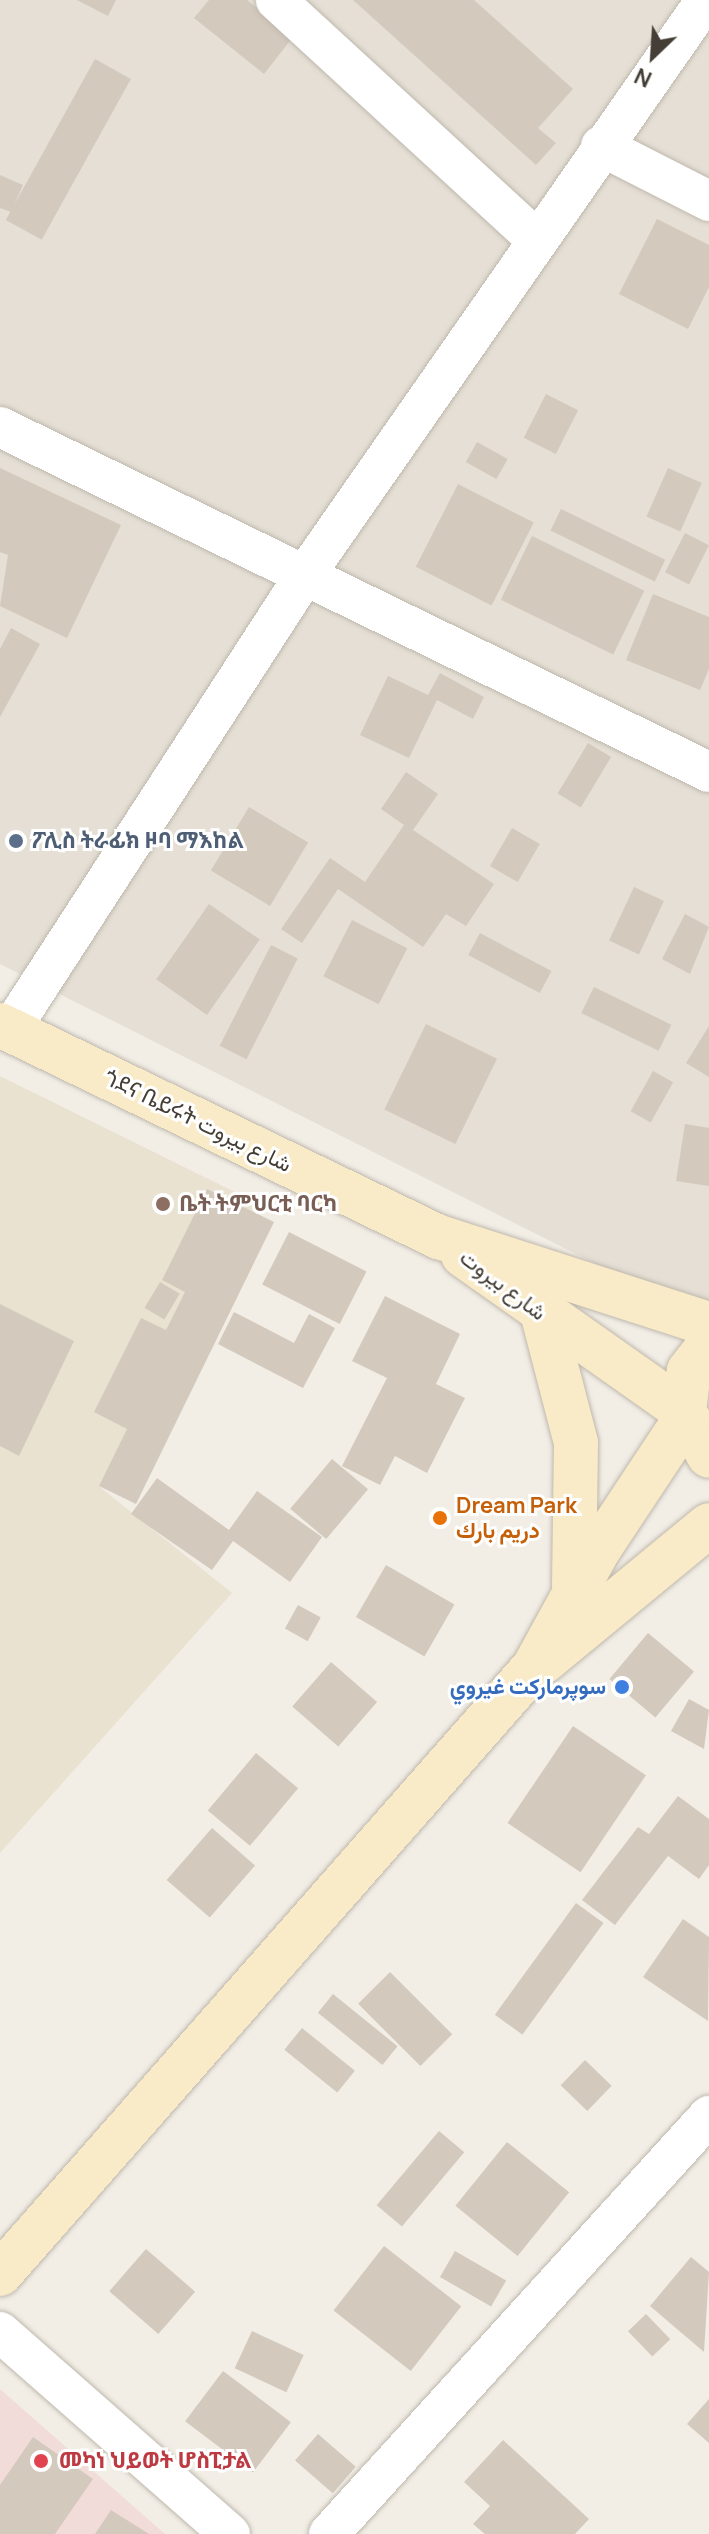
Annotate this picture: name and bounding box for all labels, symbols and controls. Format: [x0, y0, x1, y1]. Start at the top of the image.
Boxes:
north arrow [613, 16, 693, 96]
text: N [629, 61, 656, 95]
place label: ፖሊስ ትራፊክ ዞባ ማእከል [32, 828, 244, 854]
marker: ፖሊስ ትራፊክ ዞባ ማእከል [7, 832, 25, 850]
street label: ጎደና ቤይሩት شارع بيروت [100, 1064, 296, 1178]
place label: ቤት ትምህርቲ ባርካ [179, 1191, 337, 1217]
marker: ቤት ትምህርቲ ባርካ [154, 1195, 172, 1213]
street label: شارع بيروت [455, 1244, 551, 1326]
place label: Dream Park دريم بارك [456, 1492, 577, 1544]
marker: Dream Park دريم بارك [431, 1509, 449, 1527]
place label: سوپرمارکت غيروي [450, 1674, 606, 1700]
marker: سوپرمارکت غيروي [613, 1678, 631, 1696]
place label: መካነ ህይወት ሆስፒታል [59, 2448, 251, 2474]
marker: መካነ ህይወት ሆስፒታል [30, 2450, 52, 2472]

